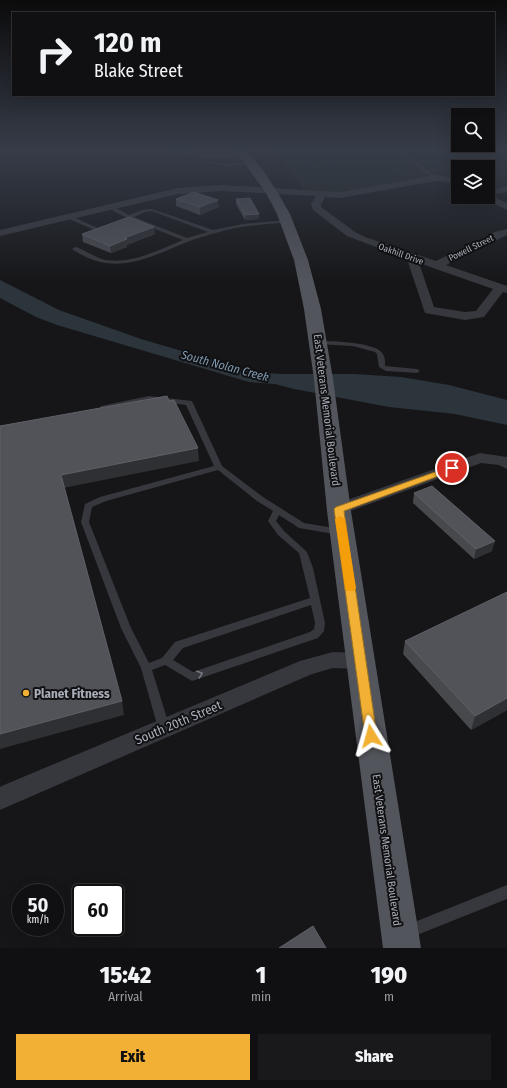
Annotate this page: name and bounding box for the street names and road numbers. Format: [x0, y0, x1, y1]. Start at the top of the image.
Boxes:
street label: Powell Street [447, 233, 495, 263]
street label: Oakhill Drive [377, 241, 425, 267]
street label: East Veterans Memorial Boulevard [311, 333, 342, 487]
street label: South 20th Street [133, 697, 225, 748]
street label: East Veterans Memorial Boulevard [369, 773, 404, 927]

